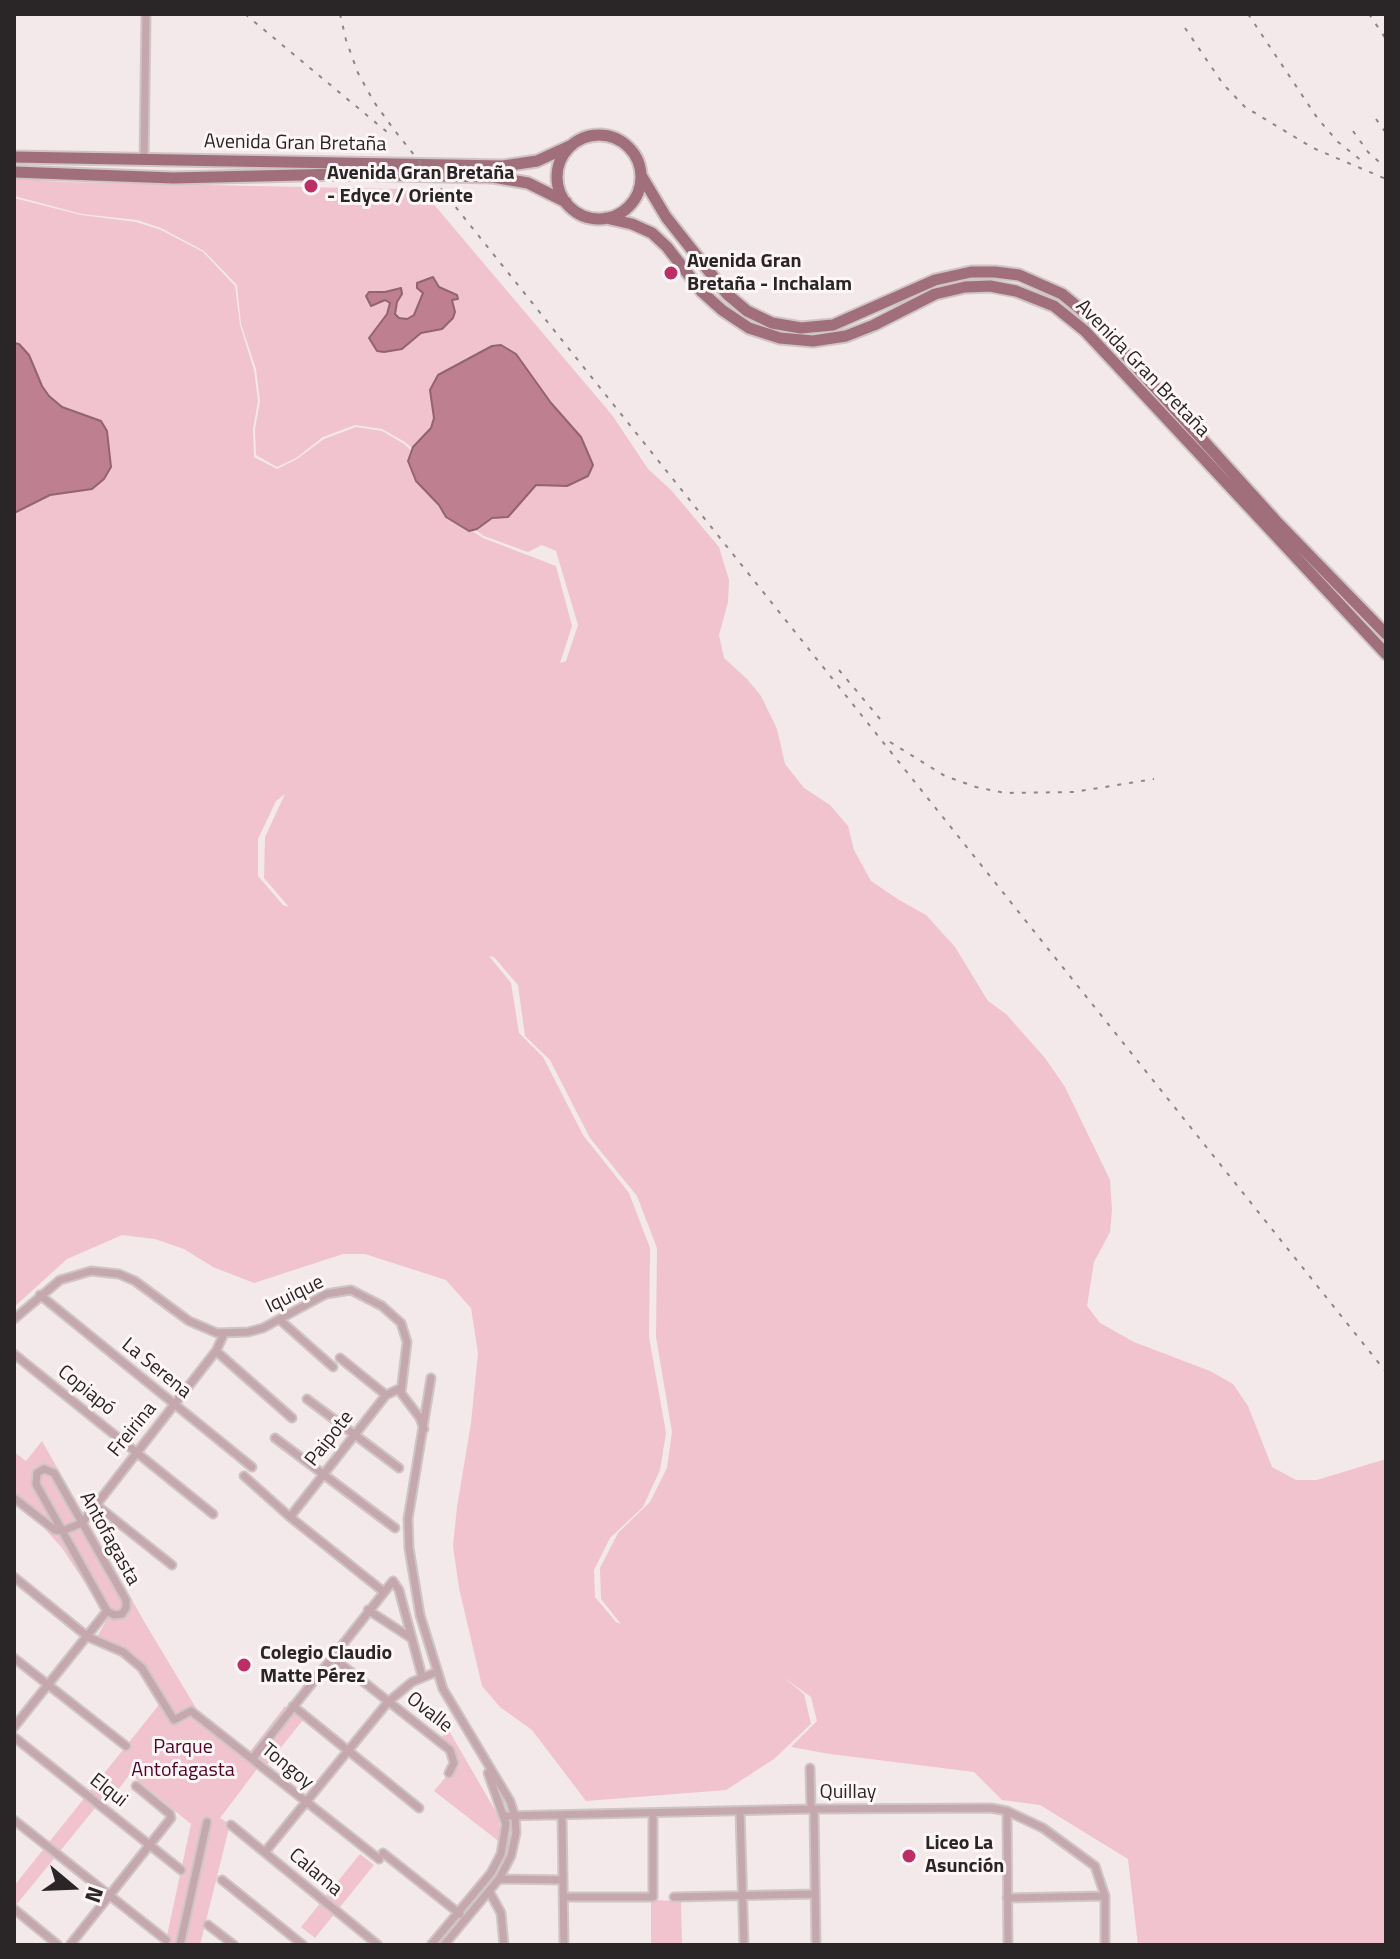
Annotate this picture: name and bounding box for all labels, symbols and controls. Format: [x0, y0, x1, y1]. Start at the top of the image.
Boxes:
street label: Avenida Gran Bretaña [204, 130, 386, 158]
place label: Avenida Gran Bretaña - Edyce / Oriente [327, 162, 515, 209]
marker: Avenida Gran Bretaña - Edyce / Oriente [302, 177, 320, 195]
place label: Avenida Gran Bretaña - Inchalam [687, 250, 852, 297]
marker: Avenida Gran Bretaña - Inchalam [662, 264, 680, 282]
street label: Avenida Gran Bretaña [1070, 295, 1214, 443]
street label: Iquique [262, 1271, 328, 1319]
street label: La Serena [116, 1334, 196, 1404]
street label: Copiapó [52, 1361, 120, 1421]
street label: Freirina [104, 1398, 162, 1462]
street label: Paipote [301, 1406, 359, 1472]
street label: Antofagasta [73, 1488, 145, 1590]
place label: Colegio Claudio Matte Pérez [260, 1642, 392, 1689]
marker: Colegio Claudio Matte Pérez [235, 1656, 253, 1674]
street label: Ovalle [401, 1688, 457, 1738]
park label: Parque Antofagasta [131, 1736, 235, 1783]
street label: Tongoy [256, 1739, 318, 1795]
street label: Elqui [84, 1769, 132, 1813]
street label: Quillay [819, 1781, 877, 1805]
place label: Liceo La Asunción [925, 1832, 1004, 1879]
street label: Calama [283, 1844, 347, 1902]
north arrow [32, 1847, 112, 1927]
marker: Liceo La Asunción [900, 1847, 918, 1865]
text: N [76, 1882, 113, 1908]

